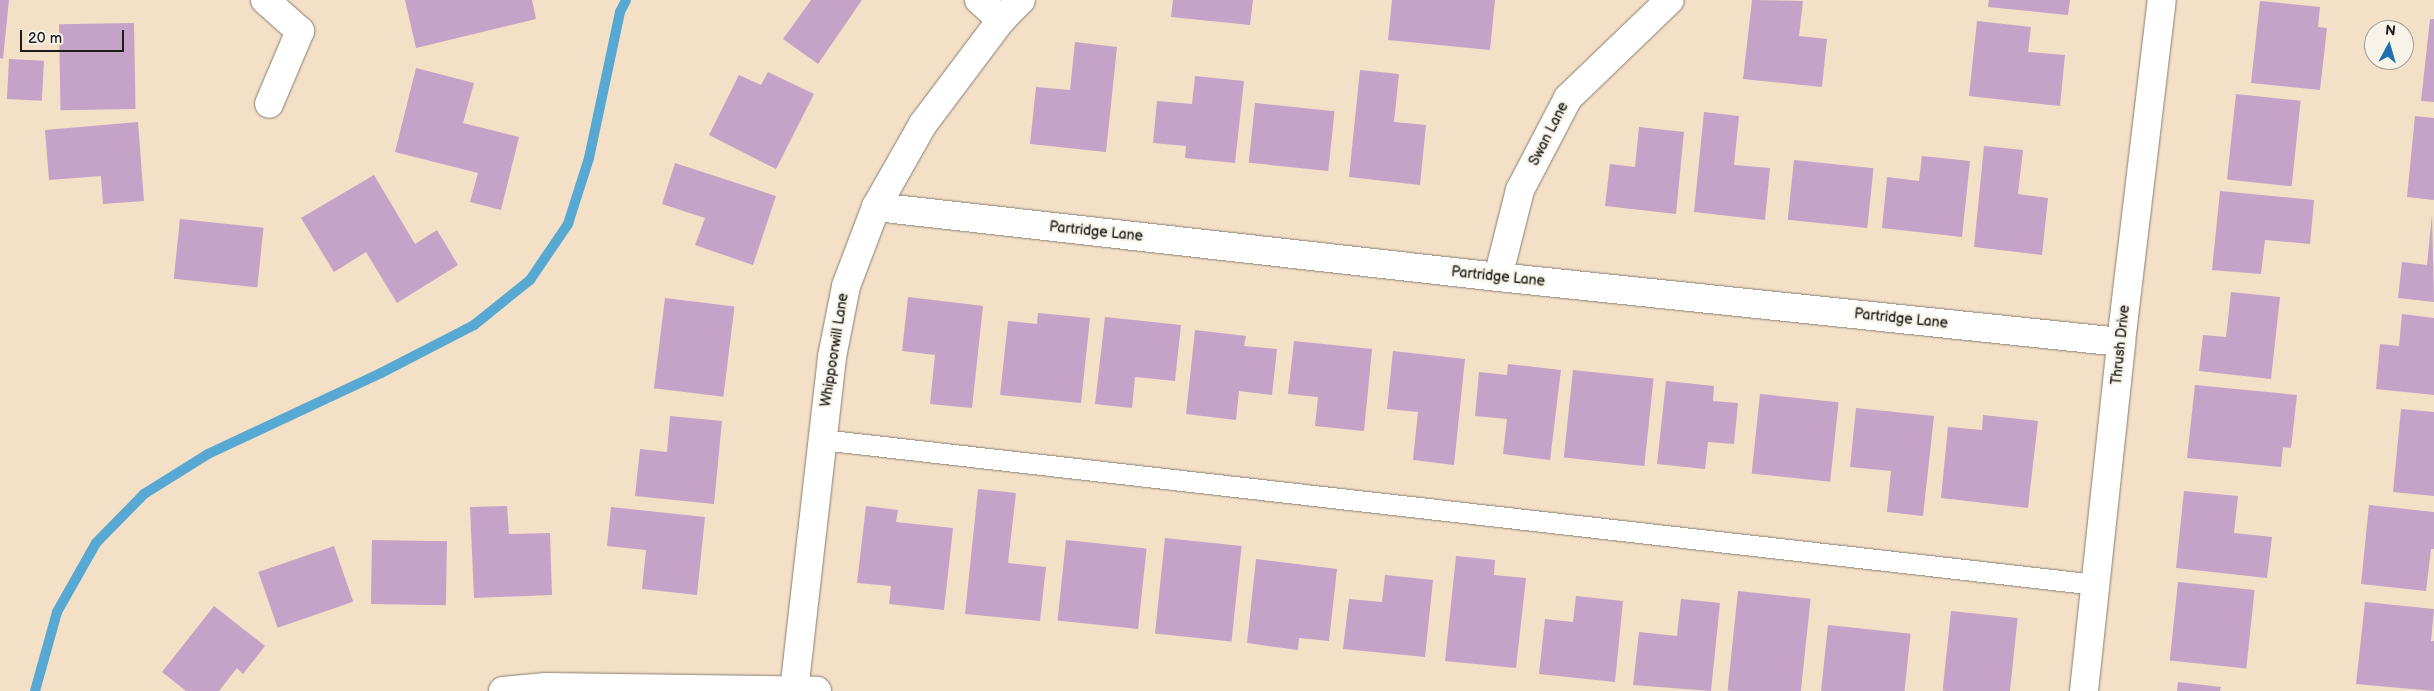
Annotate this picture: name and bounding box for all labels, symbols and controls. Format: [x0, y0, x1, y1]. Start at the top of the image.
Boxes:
scale bar [22, 20, 126, 52]
north arrow [2364, 20, 2414, 70]
text: N [2384, 22, 2397, 40]
text: 20 m [28, 29, 62, 48]
street label: Swan Lane [1526, 99, 1572, 169]
street label: Partridge Lane [1048, 219, 1144, 245]
street label: Partridge Lane [1450, 264, 1546, 290]
street label: Whippoorwill Lane [818, 292, 852, 408]
street label: Thrush Drive [2108, 304, 2134, 386]
street label: Partridge Lane [1853, 306, 1949, 332]

